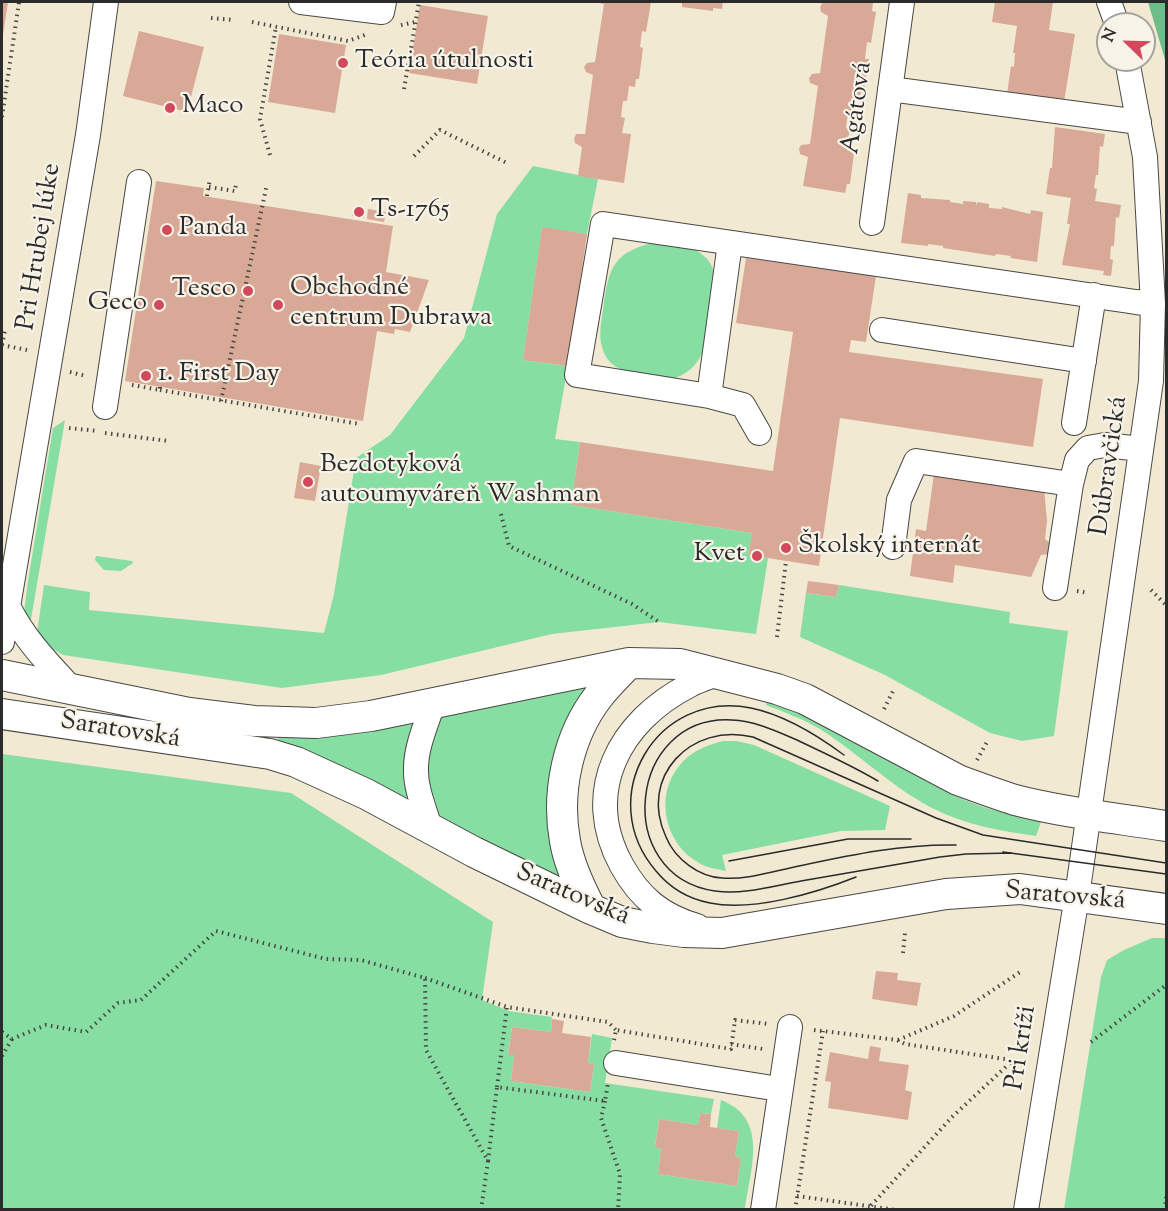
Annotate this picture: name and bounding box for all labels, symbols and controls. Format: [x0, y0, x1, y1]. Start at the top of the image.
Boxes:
north arrow [1096, 12, 1156, 72]
text: N [1098, 25, 1124, 46]
place label: Teória útulnosti [355, 47, 534, 79]
marker: Teória útulnosti [336, 56, 350, 70]
street label: Agátová [837, 60, 881, 156]
place label: Maco [182, 92, 243, 124]
marker: Maco [163, 101, 177, 115]
street label: Pri Hrubej lúke [12, 161, 70, 333]
place label: Ts-1765 [371, 196, 449, 228]
marker: Ts-1765 [352, 205, 366, 219]
place label: Panda [179, 214, 247, 246]
marker: Panda [160, 223, 174, 237]
place label: Obchodné centrum Dubrawa [290, 274, 492, 336]
place label: Tesco [172, 275, 236, 307]
marker: Tesco [241, 284, 255, 298]
place label: Geco [88, 289, 147, 321]
marker: Geco [152, 298, 166, 312]
marker: Obchodné centrum Dubrawa [271, 298, 285, 312]
place label: 1. First Day [158, 360, 280, 392]
marker: 1. First Day [139, 369, 153, 383]
street label: Dúbravčická [1086, 394, 1136, 538]
place label: Bezdotyková autoumyváreň Washman [320, 451, 600, 512]
marker: Bezdotyková autoumyváreň Washman [301, 475, 315, 489]
place label: Školský internát [798, 532, 980, 564]
place label: Kvet [694, 540, 745, 572]
marker: Školský internát [779, 541, 793, 555]
marker: Kvet [750, 549, 764, 563]
street label: Saratovská [58, 707, 182, 757]
street label: Saratovská [510, 858, 634, 934]
street label: Saratovská [1003, 877, 1127, 919]
street label: Pri kríži [1001, 1004, 1045, 1092]

